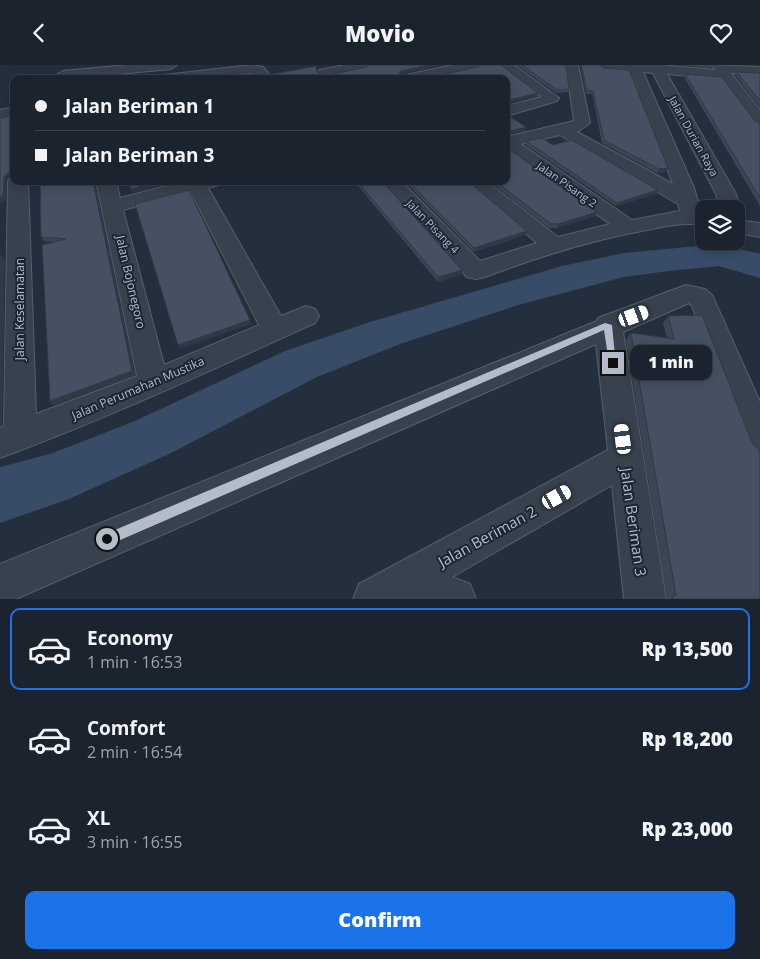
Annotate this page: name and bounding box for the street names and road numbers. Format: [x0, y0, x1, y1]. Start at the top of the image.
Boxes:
street label: Jalan Durian Raya [665, 92, 722, 179]
street label: Jalan Pisang 2 [533, 157, 600, 210]
street label: Jalan Pisang 4 [403, 195, 463, 257]
street label: Jalan Bojonegoro [112, 233, 150, 330]
street label: Jalan Keselamatan [11, 258, 28, 361]
street label: Jalan Perumahan Mustika [68, 352, 207, 424]
street label: Jalan Beriman 3 [616, 464, 652, 578]
street label: Jalan Beriman 2 [433, 501, 540, 572]

